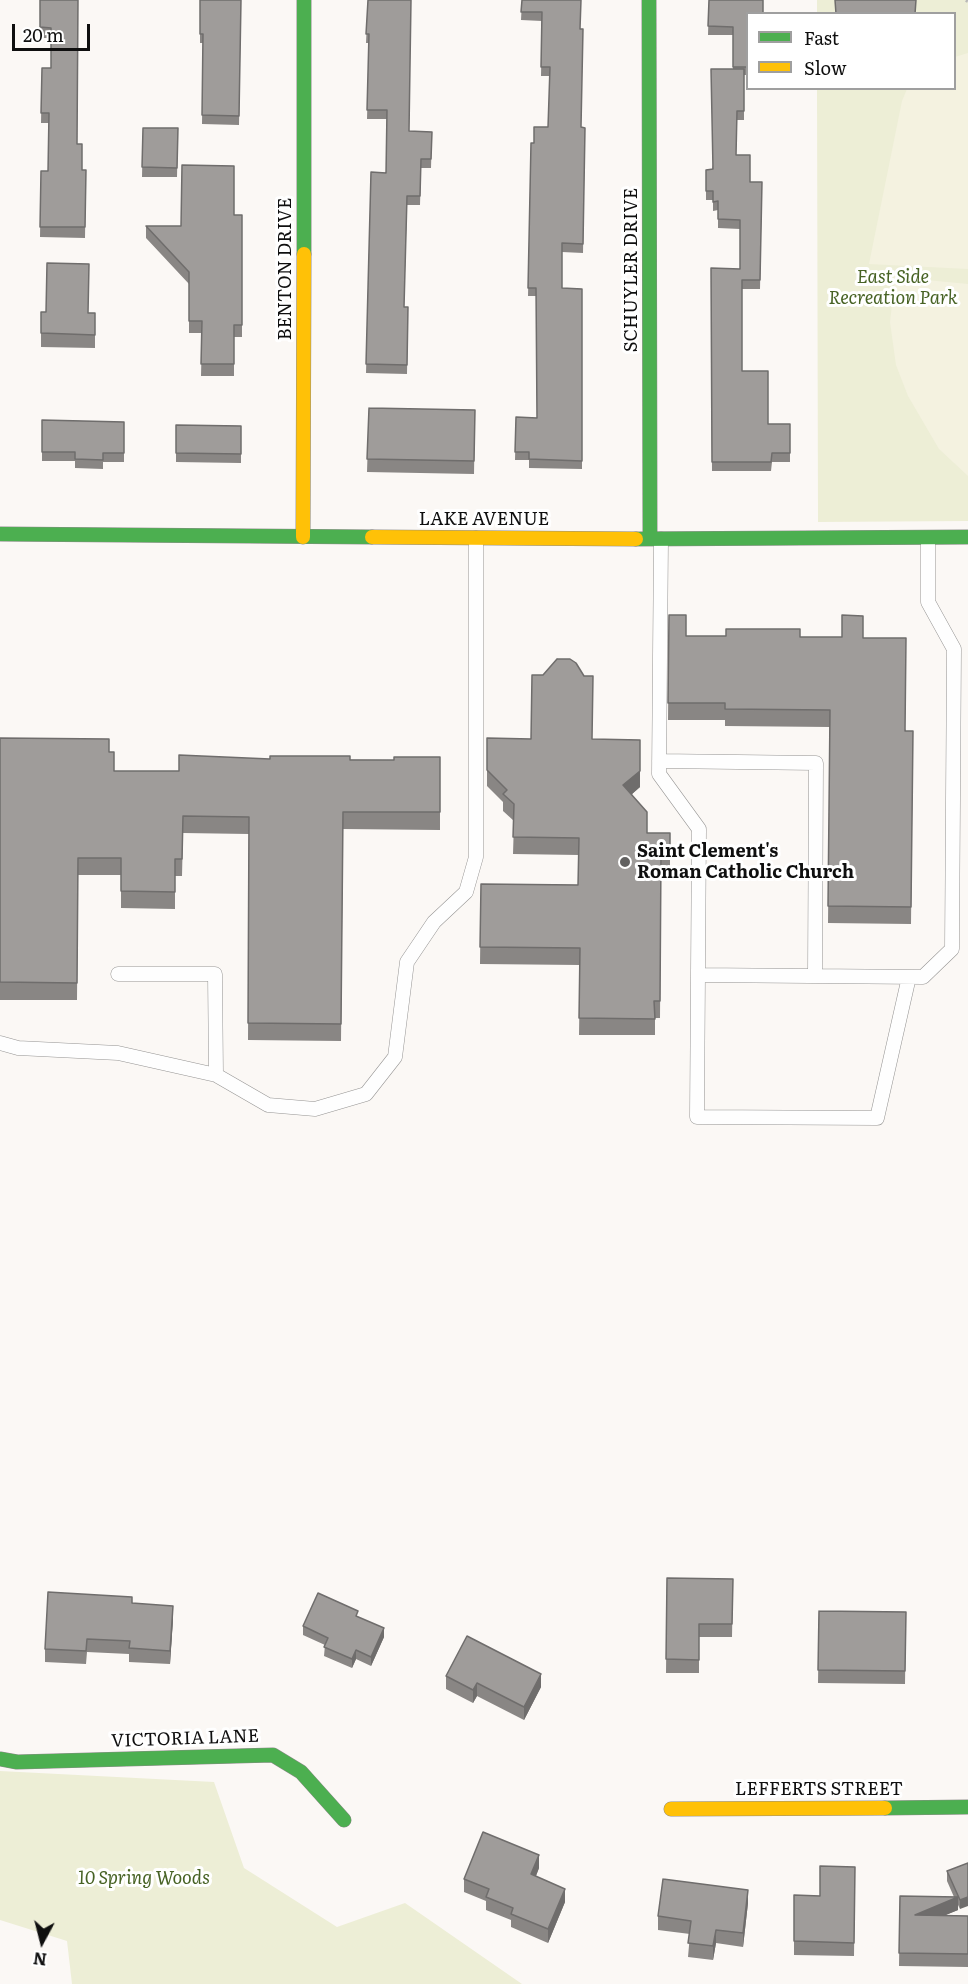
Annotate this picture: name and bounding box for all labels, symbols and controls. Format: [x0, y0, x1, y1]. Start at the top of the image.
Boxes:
scale bar [15, 12, 93, 50]
legend [746, 12, 956, 90]
text: 20 m [23, 21, 64, 48]
text: Fast [804, 24, 839, 51]
text: Slow [804, 54, 846, 81]
street label: SCHUYLER DRIVE [621, 188, 643, 352]
street label: BENTON DRIVE [275, 198, 297, 340]
park label: East Side Recreation Park [828, 267, 958, 310]
street label: LAKE AVENUE [419, 509, 549, 531]
place label: Saint Clement's Roman Catholic Church [637, 841, 854, 884]
marker: Saint Clement's Roman Catholic Church [618, 855, 632, 869]
street label: VICTORIA LANE [111, 1726, 259, 1752]
street label: LEFFERTS STREET [735, 1779, 903, 1801]
park label: 10 Spring Woods [78, 1868, 210, 1890]
north arrow [12, 1912, 72, 1972]
text: N [32, 1947, 48, 1973]

